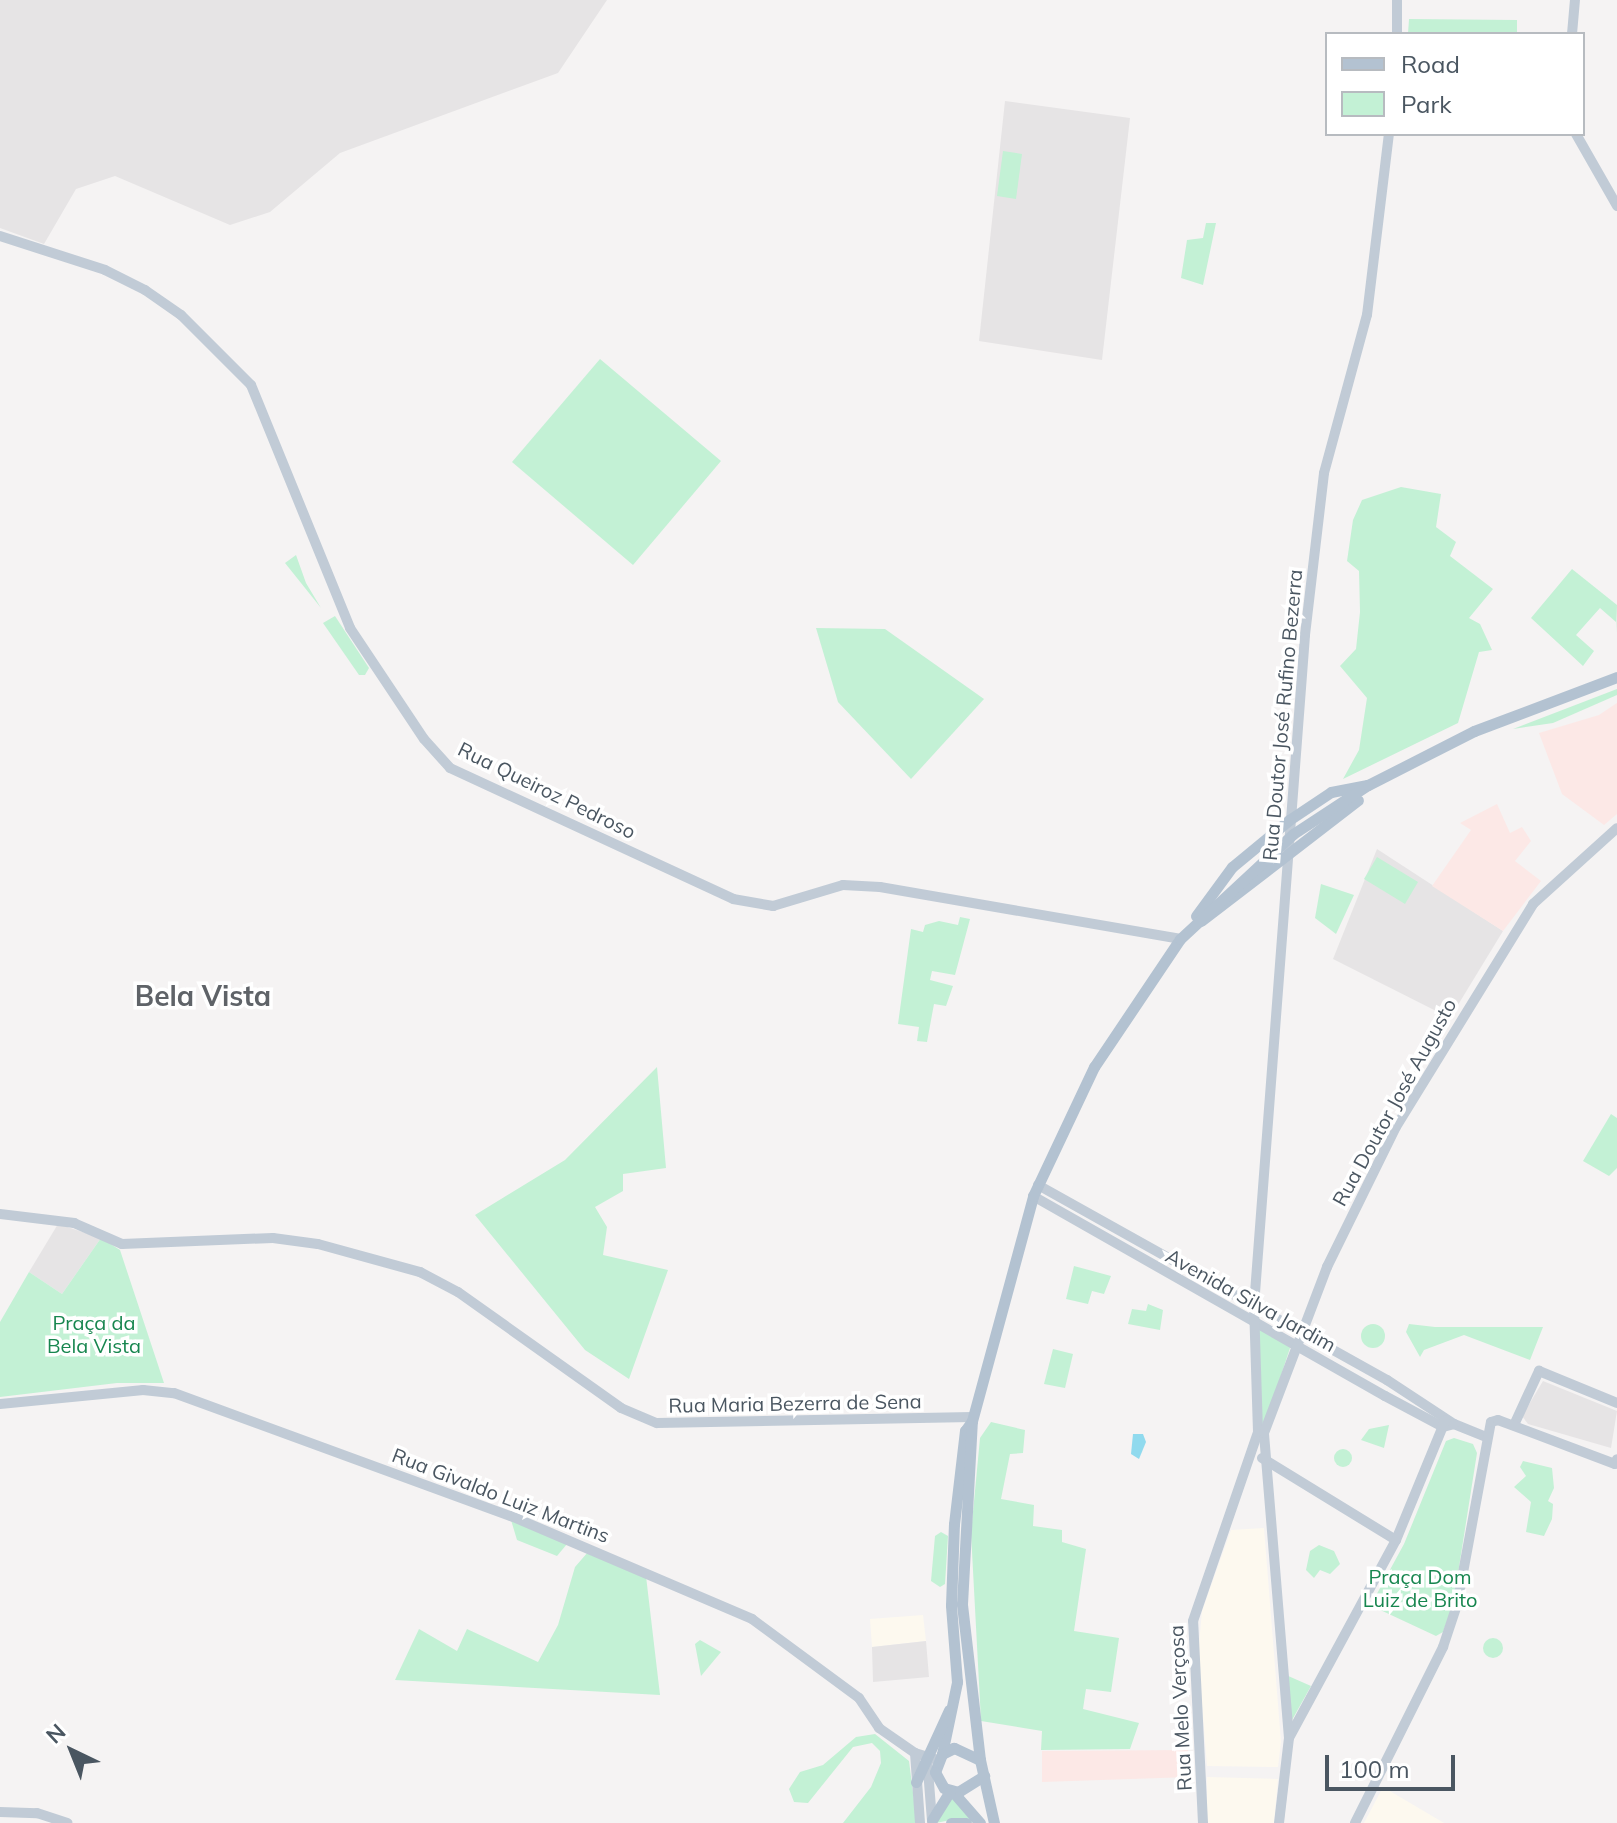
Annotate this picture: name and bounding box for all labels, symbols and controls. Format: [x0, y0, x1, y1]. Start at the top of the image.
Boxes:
legend [1325, 32, 1585, 136]
text: Road [1401, 49, 1460, 79]
text: Park [1401, 89, 1452, 119]
street label: Rua Doutor José Rufino Bezerra [1257, 568, 1307, 862]
street label: Rua Queiroz Pedroso [454, 737, 640, 843]
district label: Bela Vista [135, 979, 271, 1013]
street label: Rua Doutor José Augusto [1327, 994, 1461, 1210]
street label: Avenida Silva Jardim [1162, 1243, 1340, 1357]
park label: Praça da Bela Vista [47, 1311, 141, 1358]
street label: Rua Maria Bezerra de Sena [668, 1389, 922, 1417]
street label: Rua Givaldo Luiz Martins [389, 1442, 613, 1548]
park label: Praça Dom Luiz de Brito [1363, 1565, 1477, 1612]
street label: Rua Melo Verçosa [1164, 1625, 1196, 1791]
north arrow [32, 1711, 112, 1791]
text: N [40, 1718, 71, 1749]
scale bar [1329, 1739, 1459, 1789]
text: 100 m [1339, 1754, 1410, 1784]

